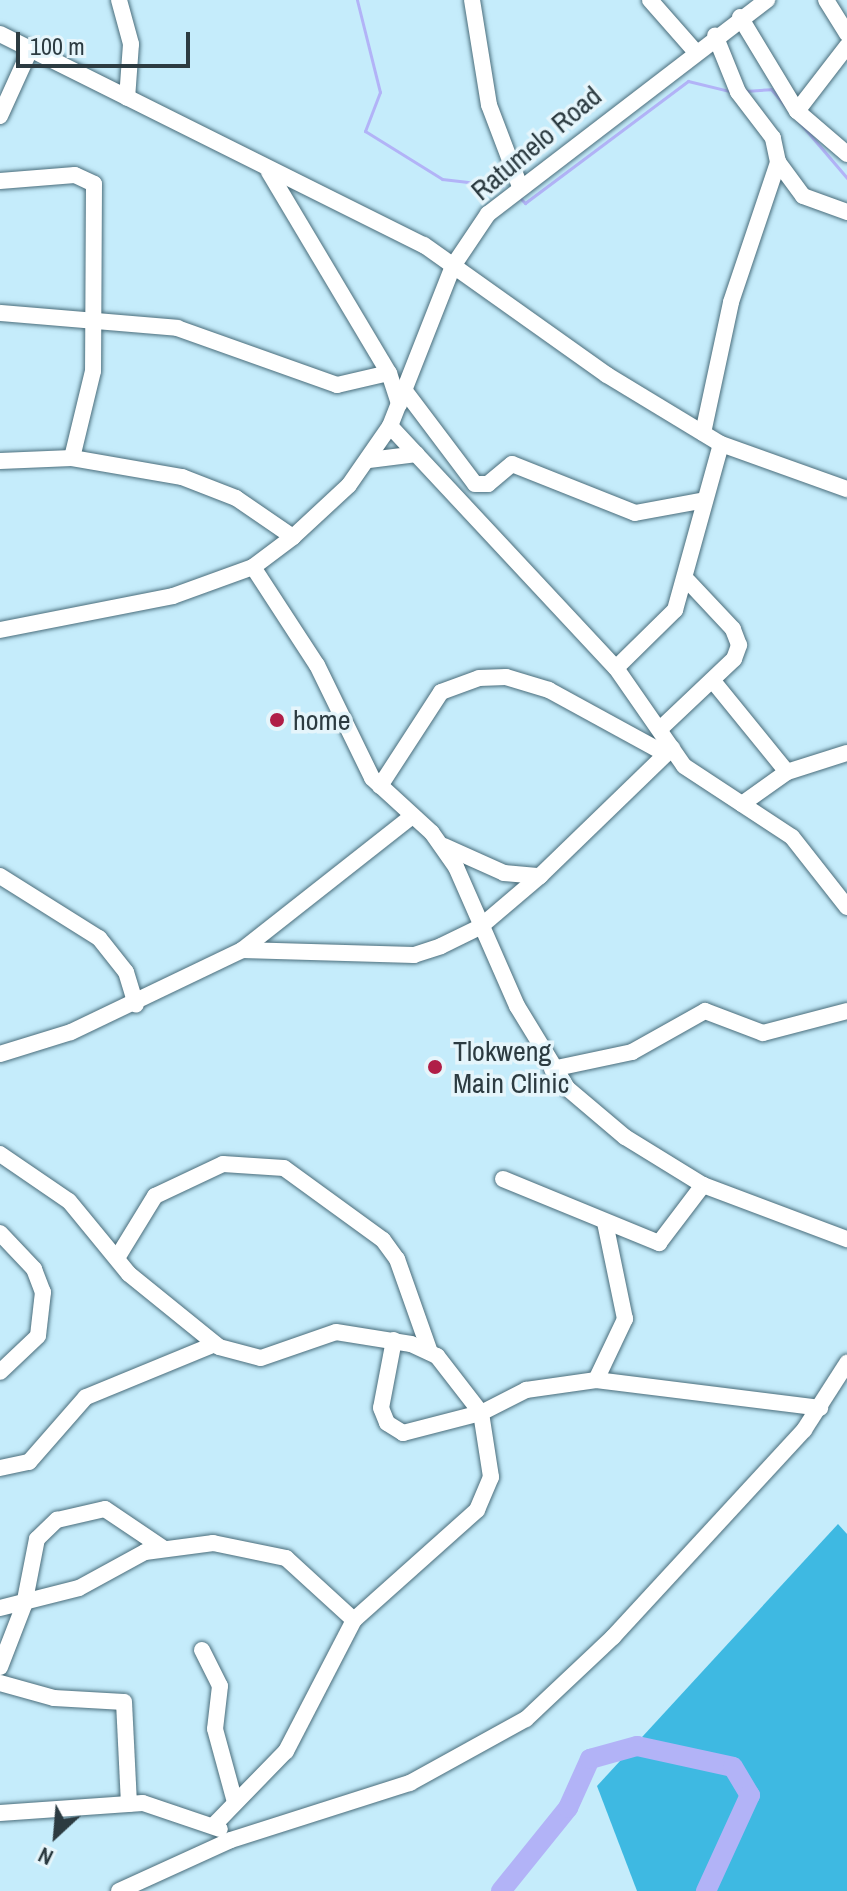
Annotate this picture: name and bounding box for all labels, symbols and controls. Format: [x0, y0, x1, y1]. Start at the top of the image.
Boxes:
scale bar [20, 16, 194, 66]
text: 100 m [30, 30, 85, 62]
street label: Ratumelo Road [464, 79, 608, 207]
place label: home [293, 703, 350, 737]
marker: home [268, 711, 286, 729]
place label: Tlokweng Main Clinic [453, 1034, 569, 1100]
marker: Tlokweng Main Clinic [424, 1056, 446, 1078]
north arrow [16, 1795, 96, 1875]
text: N [33, 1840, 58, 1873]

